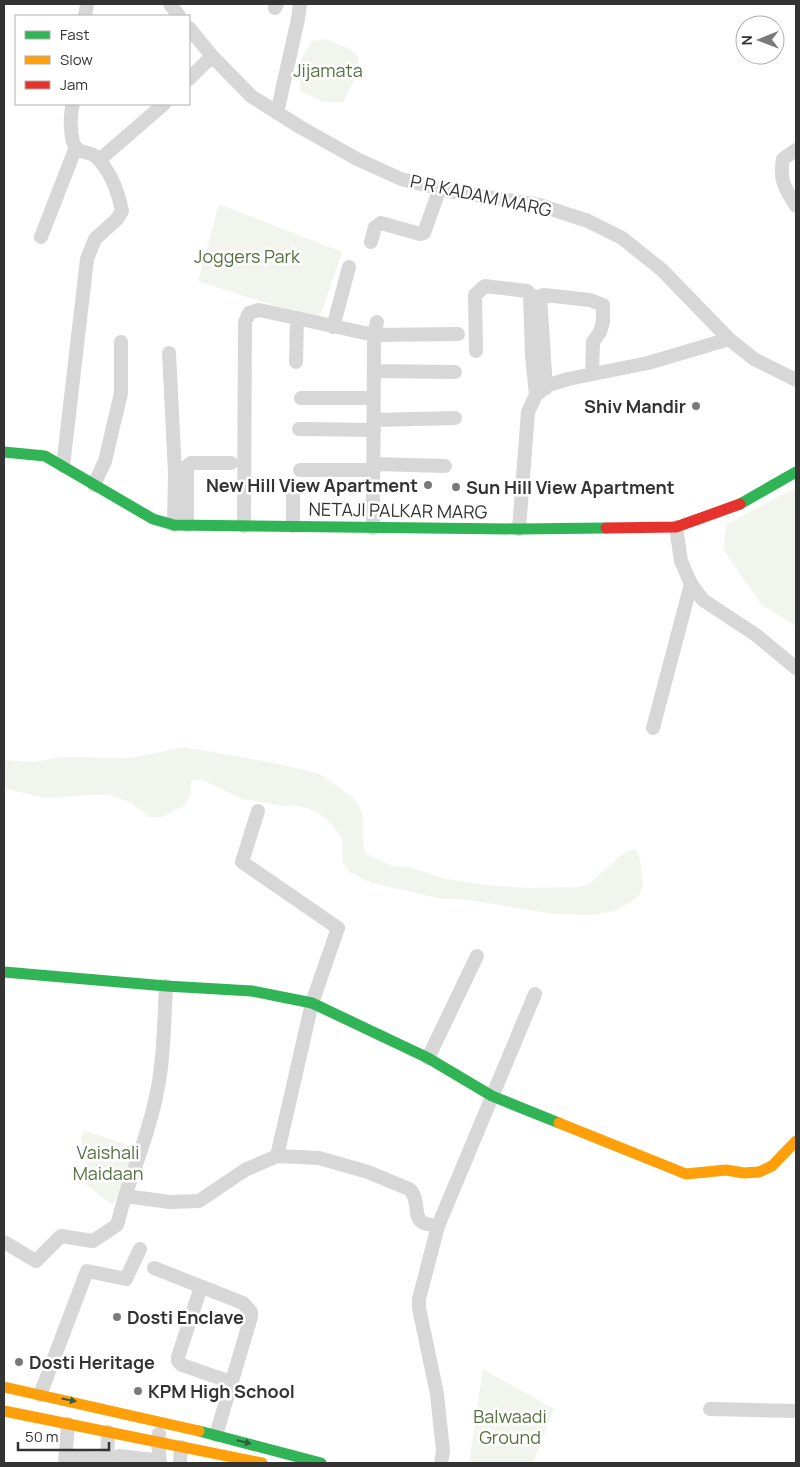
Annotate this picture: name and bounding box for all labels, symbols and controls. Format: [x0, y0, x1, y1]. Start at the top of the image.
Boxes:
legend [15, 15, 190, 105]
north arrow [735, 15, 785, 65]
text: Fast [60, 24, 89, 45]
text: N [737, 35, 756, 45]
text: Slow [60, 49, 93, 70]
park label: Jijamata [293, 58, 363, 82]
text: Jam [60, 74, 88, 95]
street label: P R KADAM MARG [408, 168, 554, 222]
park label: Joggers Park [194, 244, 301, 268]
place label: Shiv Mandir [584, 394, 686, 418]
marker: Shiv Mandir [690, 400, 702, 412]
place label: New Hill View Apartment [206, 473, 418, 497]
place label: Sun Hill View Apartment [466, 475, 675, 499]
marker: New Hill View Apartment [422, 479, 434, 491]
marker: Sun Hill View Apartment [450, 481, 462, 493]
street label: NETAJI PALKAR MARG [308, 496, 488, 524]
park label: Vaishali Maidaan [73, 1140, 143, 1185]
place label: Dosti Enclave [127, 1305, 244, 1329]
marker: Dosti Enclave [111, 1311, 123, 1323]
place label: Dosti Heritage [29, 1350, 155, 1374]
marker: Dosti Heritage [13, 1356, 25, 1368]
place label: KPM High School [148, 1379, 295, 1403]
marker: KPM High School [132, 1385, 144, 1397]
one-way arrow [61, 1397, 77, 1405]
park label: Balwaadi Ground [473, 1404, 547, 1449]
scale bar [18, 1420, 109, 1452]
text: 50 m [25, 1426, 59, 1447]
one-way arrow [236, 1438, 251, 1446]

